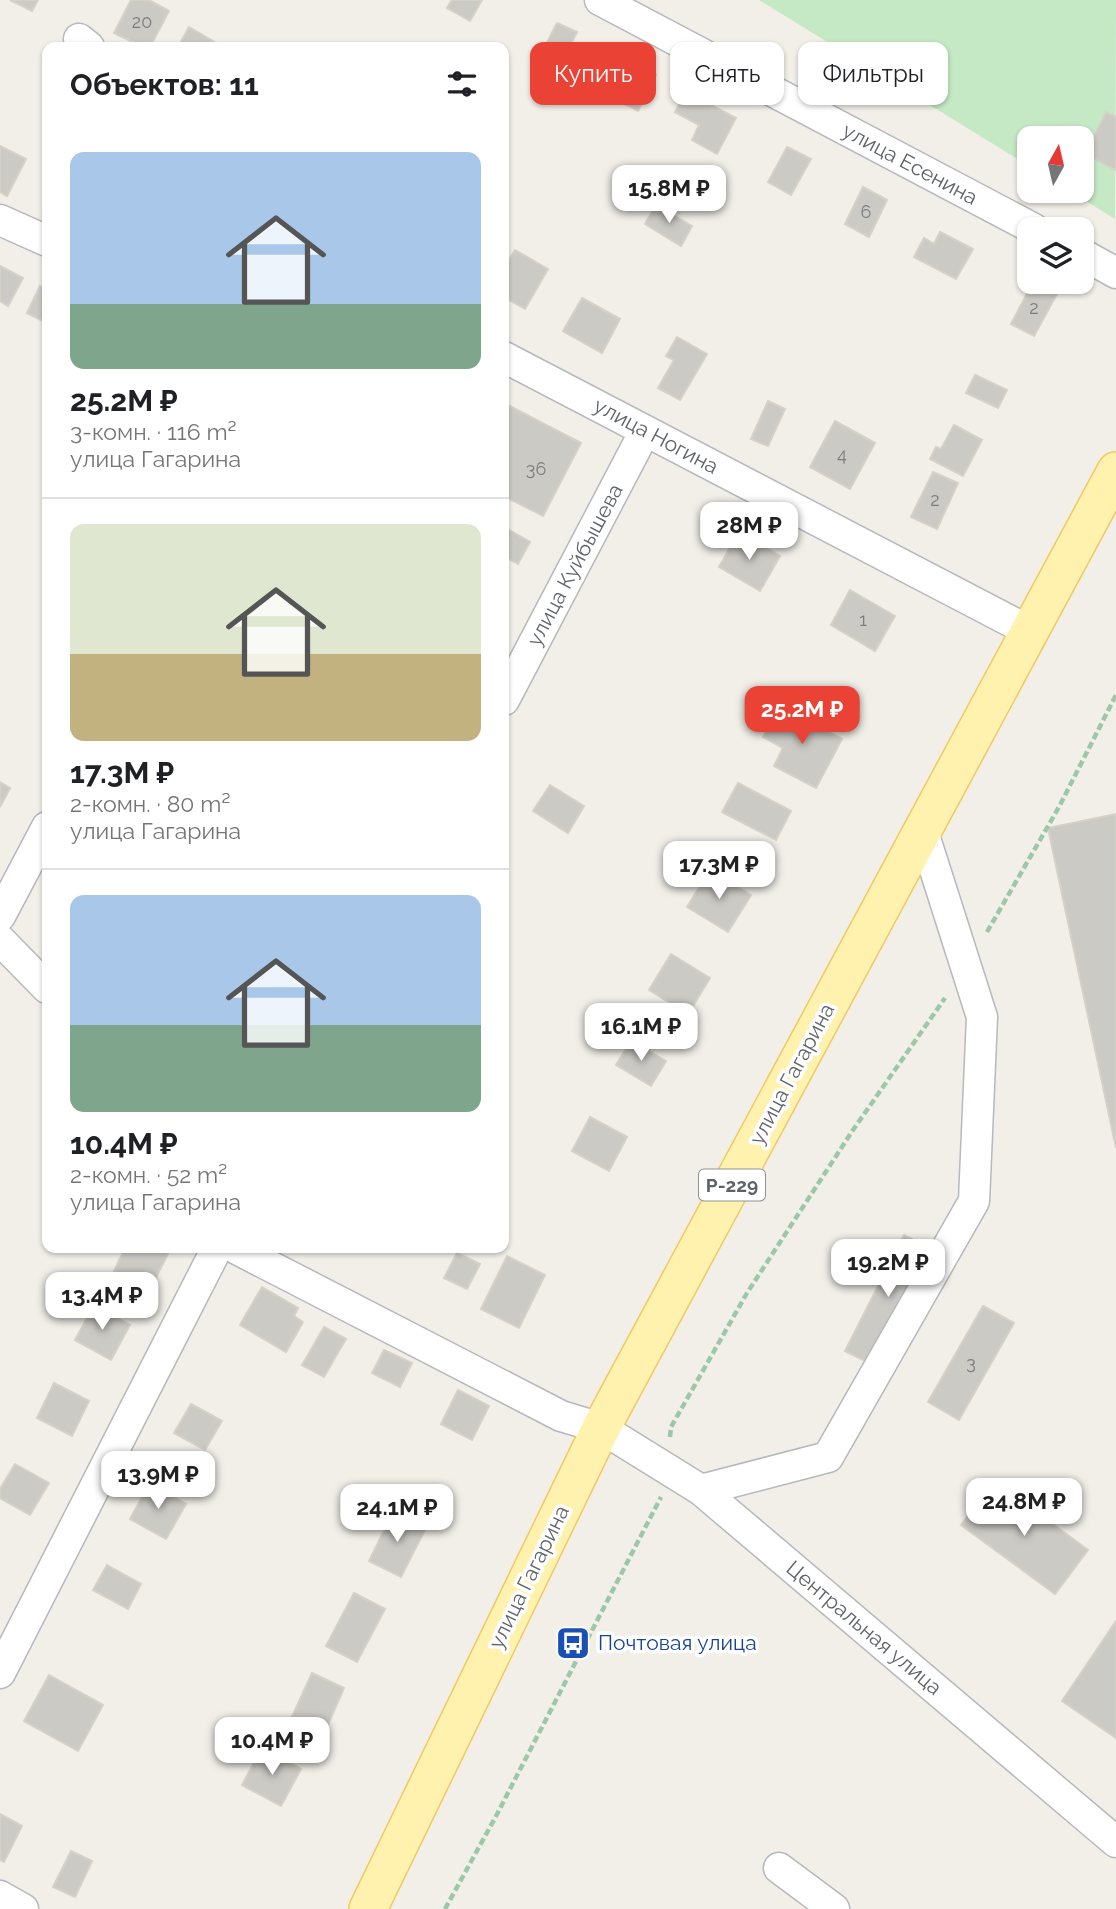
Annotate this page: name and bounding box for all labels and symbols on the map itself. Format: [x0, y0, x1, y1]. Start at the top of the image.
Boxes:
house number: 20 [132, 11, 152, 32]
street label: улица Есенина [838, 117, 982, 210]
north arrow [1017, 126, 1094, 203]
pin: 15.8M ₽ [604, 166, 734, 225]
house number: 6 [861, 201, 872, 222]
house number: 2 [1029, 297, 1039, 318]
street label: улица Ногина [590, 392, 723, 479]
house number: 4 [837, 444, 847, 465]
house number: 36 [526, 458, 546, 479]
street label: улица Куйбышева [521, 479, 628, 650]
house number: 2 [930, 489, 940, 510]
pin: 28M ₽ [700, 503, 798, 562]
house number: 1 [859, 609, 867, 630]
pin: 25.2M ₽ [737, 686, 867, 746]
pin: 17.3M ₽ [654, 842, 784, 901]
street label: улица Гагарина [744, 999, 839, 1149]
pin: 16.1M ₽ [576, 1004, 706, 1063]
road number: Р-229 [699, 1170, 765, 1200]
pin: 19.2M ₽ [823, 1240, 953, 1299]
pin: 13.4M ₽ [37, 1272, 167, 1332]
house number: 3 [966, 1352, 976, 1373]
pin: 13.9M ₽ [93, 1452, 223, 1511]
pin: 24.8M ₽ [959, 1478, 1089, 1538]
pin: 24.1M ₽ [332, 1484, 462, 1544]
street label: улица Гагарина [483, 1501, 574, 1652]
street label: Центральная улица [781, 1555, 947, 1700]
bus stop icon: Почтовая улица [554, 1624, 592, 1662]
place label: Почтовая улица [598, 1630, 757, 1655]
pin: 10.4M ₽ [207, 1718, 337, 1777]

